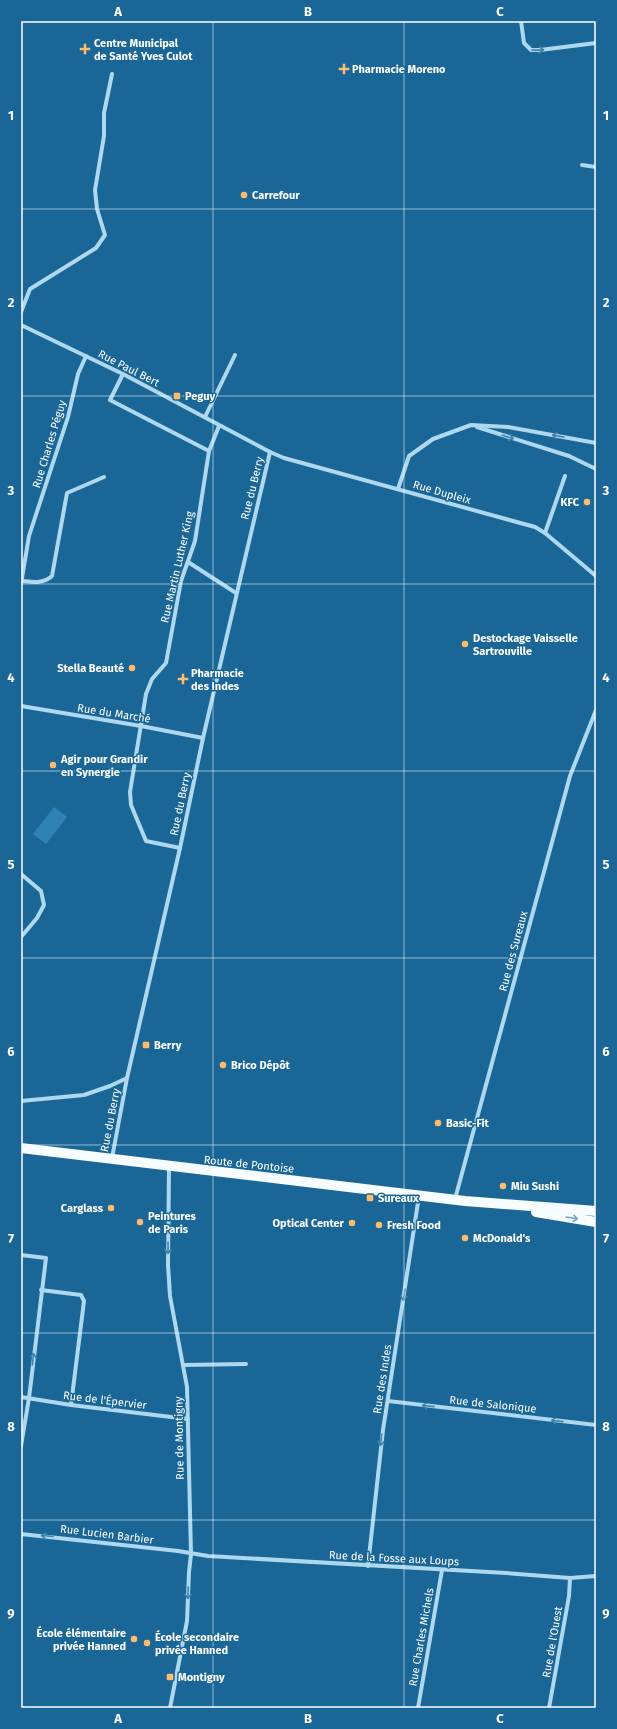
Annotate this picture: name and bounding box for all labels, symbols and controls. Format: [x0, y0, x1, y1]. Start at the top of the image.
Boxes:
text: A [113, 4, 122, 19]
text: B [304, 4, 312, 19]
text: C [496, 4, 504, 19]
place label: Centre Municipal de Santé Yves Culot [94, 37, 193, 63]
marker: Centre Municipal de Santé Yves Culot [79, 43, 91, 55]
one-way arrow [531, 46, 544, 53]
place label: Pharmacie Moreno [352, 63, 446, 76]
marker: Pharmacie Moreno [339, 64, 349, 74]
text: 1 [8, 108, 14, 123]
text: 1 [603, 108, 609, 123]
place label: Carrefour [252, 189, 300, 202]
marker: Carrefour [239, 190, 249, 200]
text: 2 [8, 295, 15, 310]
text: 2 [603, 295, 610, 310]
street label: Rue Paul Bert [96, 347, 162, 389]
place label: Peguy [185, 390, 216, 403]
marker: Peguy [172, 391, 182, 401]
street label: Rue Charles Péguy [30, 398, 69, 490]
one-way arrow [551, 432, 564, 440]
one-way arrow [502, 434, 515, 441]
street label: Rue du Berry [238, 455, 267, 521]
street label: Rue Dupleix [411, 478, 473, 507]
text: 3 [7, 483, 15, 498]
text: 3 [602, 483, 610, 498]
place label: KFC [561, 496, 580, 509]
marker: KFC [582, 497, 592, 507]
street label: Rue Martin Luther King [158, 510, 197, 624]
place label: Destockage Vaisselle Sartrouville [473, 632, 578, 658]
marker: Destockage Vaisselle Sartrouville [460, 639, 470, 649]
place label: Stella Beauté [57, 662, 124, 675]
marker: Stella Beauté [127, 663, 137, 673]
place label: Pharmacie des Indes [191, 667, 244, 693]
text: 4 [7, 670, 15, 685]
text: 4 [602, 670, 610, 685]
marker: Pharmacie des Indes [178, 674, 188, 684]
street label: Rue du Marché [76, 701, 151, 726]
place label: Agir pour Grandir en Synergie [60, 753, 148, 779]
marker: Agir pour Grandir en Synergie [48, 760, 58, 770]
street label: Rue du Berry [167, 771, 194, 837]
text: 5 [8, 857, 15, 872]
text: 5 [603, 857, 610, 872]
street label: Rue des Sureaux [497, 909, 531, 993]
place label: Berry [154, 1039, 182, 1052]
marker: Berry [141, 1040, 151, 1050]
text: 6 [7, 1044, 15, 1059]
text: 6 [602, 1044, 610, 1059]
place label: Brico Dépôt [231, 1059, 291, 1072]
marker: Brico Dépôt [218, 1060, 228, 1070]
street label: Rue du Berry [98, 1087, 123, 1153]
place label: Basic-Fit [446, 1117, 490, 1130]
marker: Basic-Fit [433, 1118, 443, 1128]
street label: Route de Pontoise [203, 1153, 295, 1176]
place label: Miu Sushi [511, 1180, 559, 1193]
marker: Miu Sushi [498, 1181, 508, 1191]
place label: Sureaux [378, 1192, 419, 1205]
marker: Sureaux [365, 1193, 375, 1203]
place label: Carglass [61, 1202, 104, 1215]
marker: Carglass [106, 1203, 116, 1213]
place label: Peintures de Paris [148, 1210, 196, 1236]
one-way arrow [565, 1215, 578, 1223]
marker: Peintures de Paris [135, 1217, 145, 1227]
place label: Optical Center [272, 1217, 345, 1230]
marker: Optical Center [347, 1218, 357, 1228]
place label: Fresh Food [387, 1219, 441, 1232]
marker: Fresh Food [374, 1220, 384, 1230]
text: 7 [8, 1231, 14, 1246]
text: 7 [603, 1231, 609, 1246]
place label: McDonald's [473, 1232, 531, 1245]
marker: McDonald's [460, 1233, 470, 1243]
one-way arrow [164, 1241, 172, 1254]
one-way arrow [400, 1289, 408, 1302]
street label: Rue des Indes [371, 1343, 394, 1415]
one-way arrow [29, 1353, 37, 1366]
street label: Rue de l'Épervier [62, 1388, 148, 1412]
street label: Rue de Salonique [449, 1393, 537, 1416]
street label: Rue de Montigny [172, 1396, 187, 1480]
one-way arrow [422, 1402, 435, 1410]
one-way arrow [551, 1417, 564, 1424]
text: 8 [7, 1419, 15, 1434]
text: 8 [602, 1419, 610, 1434]
one-way arrow [378, 1433, 385, 1446]
street label: Rue Lucien Barbier [59, 1522, 155, 1547]
one-way arrow [41, 1533, 54, 1540]
street label: Rue de la Fosse aux Loups [329, 1549, 459, 1568]
one-way arrow [185, 1586, 192, 1599]
street label: Rue Charles Michels [406, 1587, 437, 1687]
street label: Rue de l'Ouest [540, 1605, 565, 1679]
text: 9 [7, 1606, 15, 1621]
text: 9 [602, 1606, 610, 1621]
place label: École élémentaire privée Hanned [37, 1626, 126, 1653]
place label: École secondaire privée Hanned [155, 1630, 239, 1657]
marker: École élémentaire privée Hanned [129, 1634, 139, 1644]
marker: École secondaire privée Hanned [142, 1638, 152, 1648]
place label: Montigny [178, 1671, 225, 1684]
marker: Montigny [165, 1672, 175, 1682]
text: A [113, 1711, 122, 1726]
text: B [304, 1711, 312, 1726]
text: C [496, 1711, 504, 1726]

